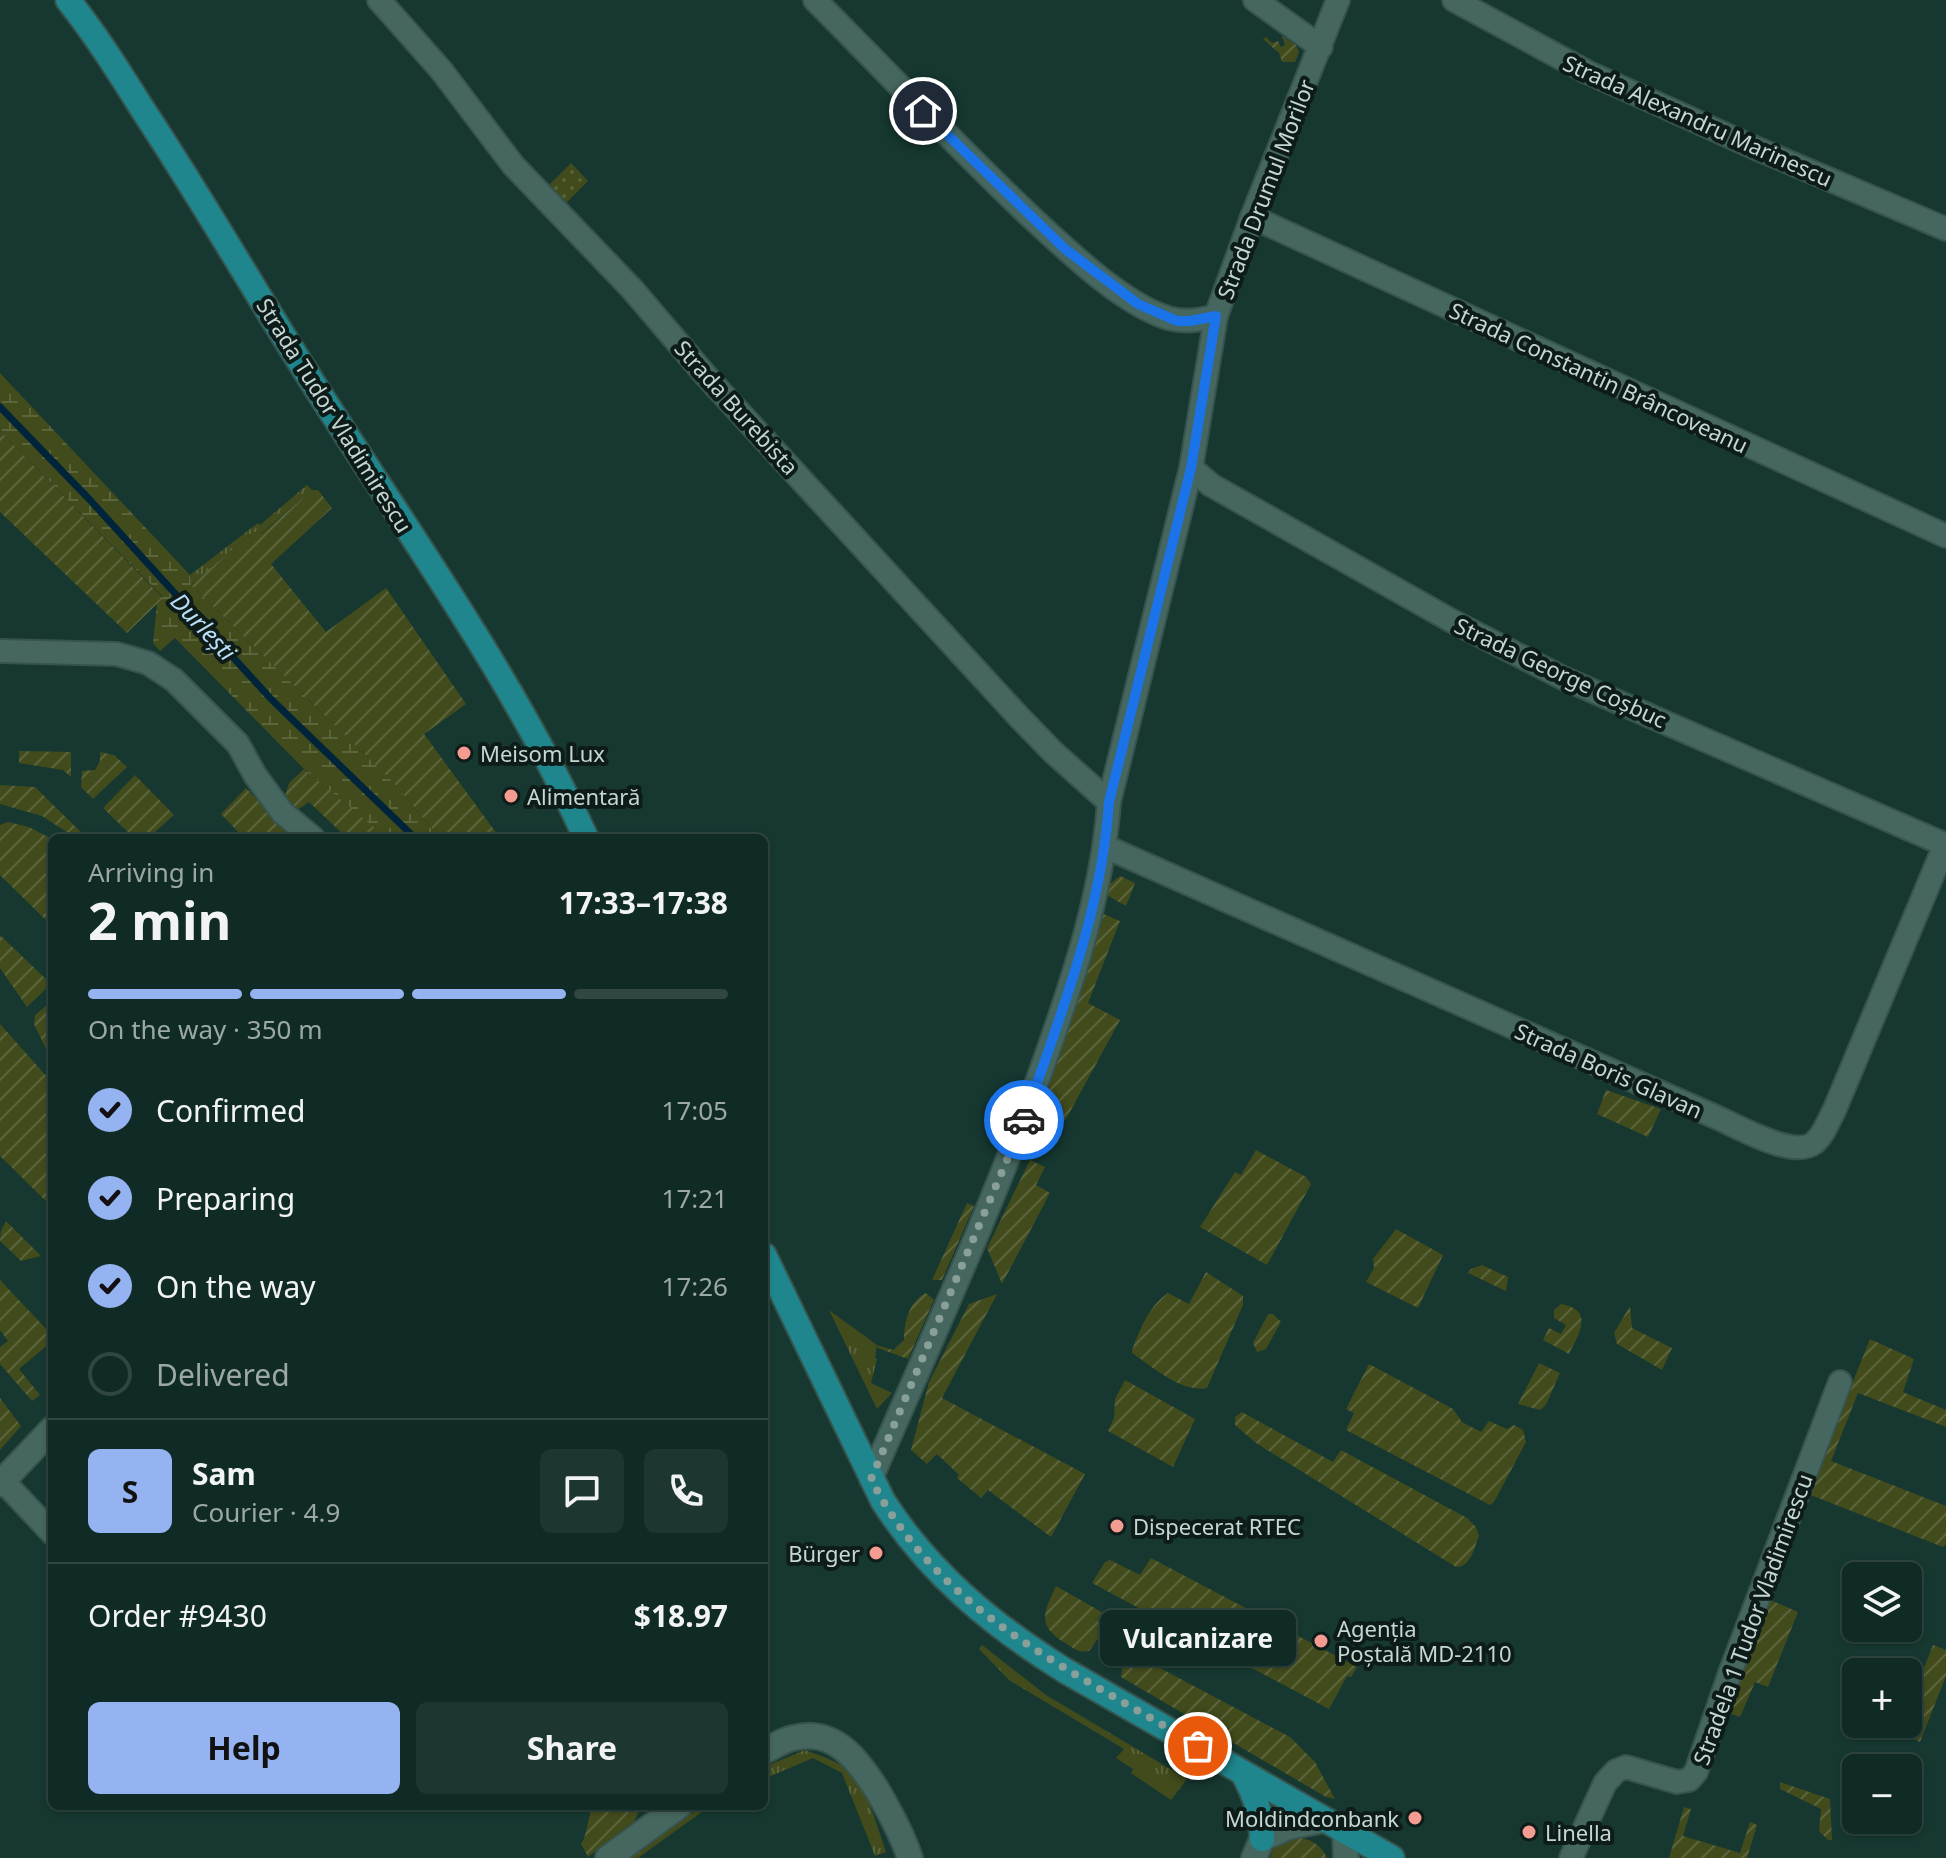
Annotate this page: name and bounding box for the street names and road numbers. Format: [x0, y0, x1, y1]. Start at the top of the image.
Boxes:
street label: Strada Alexandru Marinescu [1559, 47, 1837, 193]
street label: Strada Drumul Morilor [1209, 75, 1321, 303]
street label: Strada Tudor Vladimirescu [250, 292, 420, 538]
street label: Strada Constantin Brâncoveanu [1445, 294, 1753, 460]
street label: Strada Burebista [668, 333, 806, 481]
street label: Strada George Coșbuc [1450, 610, 1672, 734]
street label: Strada Boris Glavan [1510, 1015, 1708, 1125]
street label: Stradela 1 Tudor Vladimirescu [1685, 1469, 1819, 1769]

